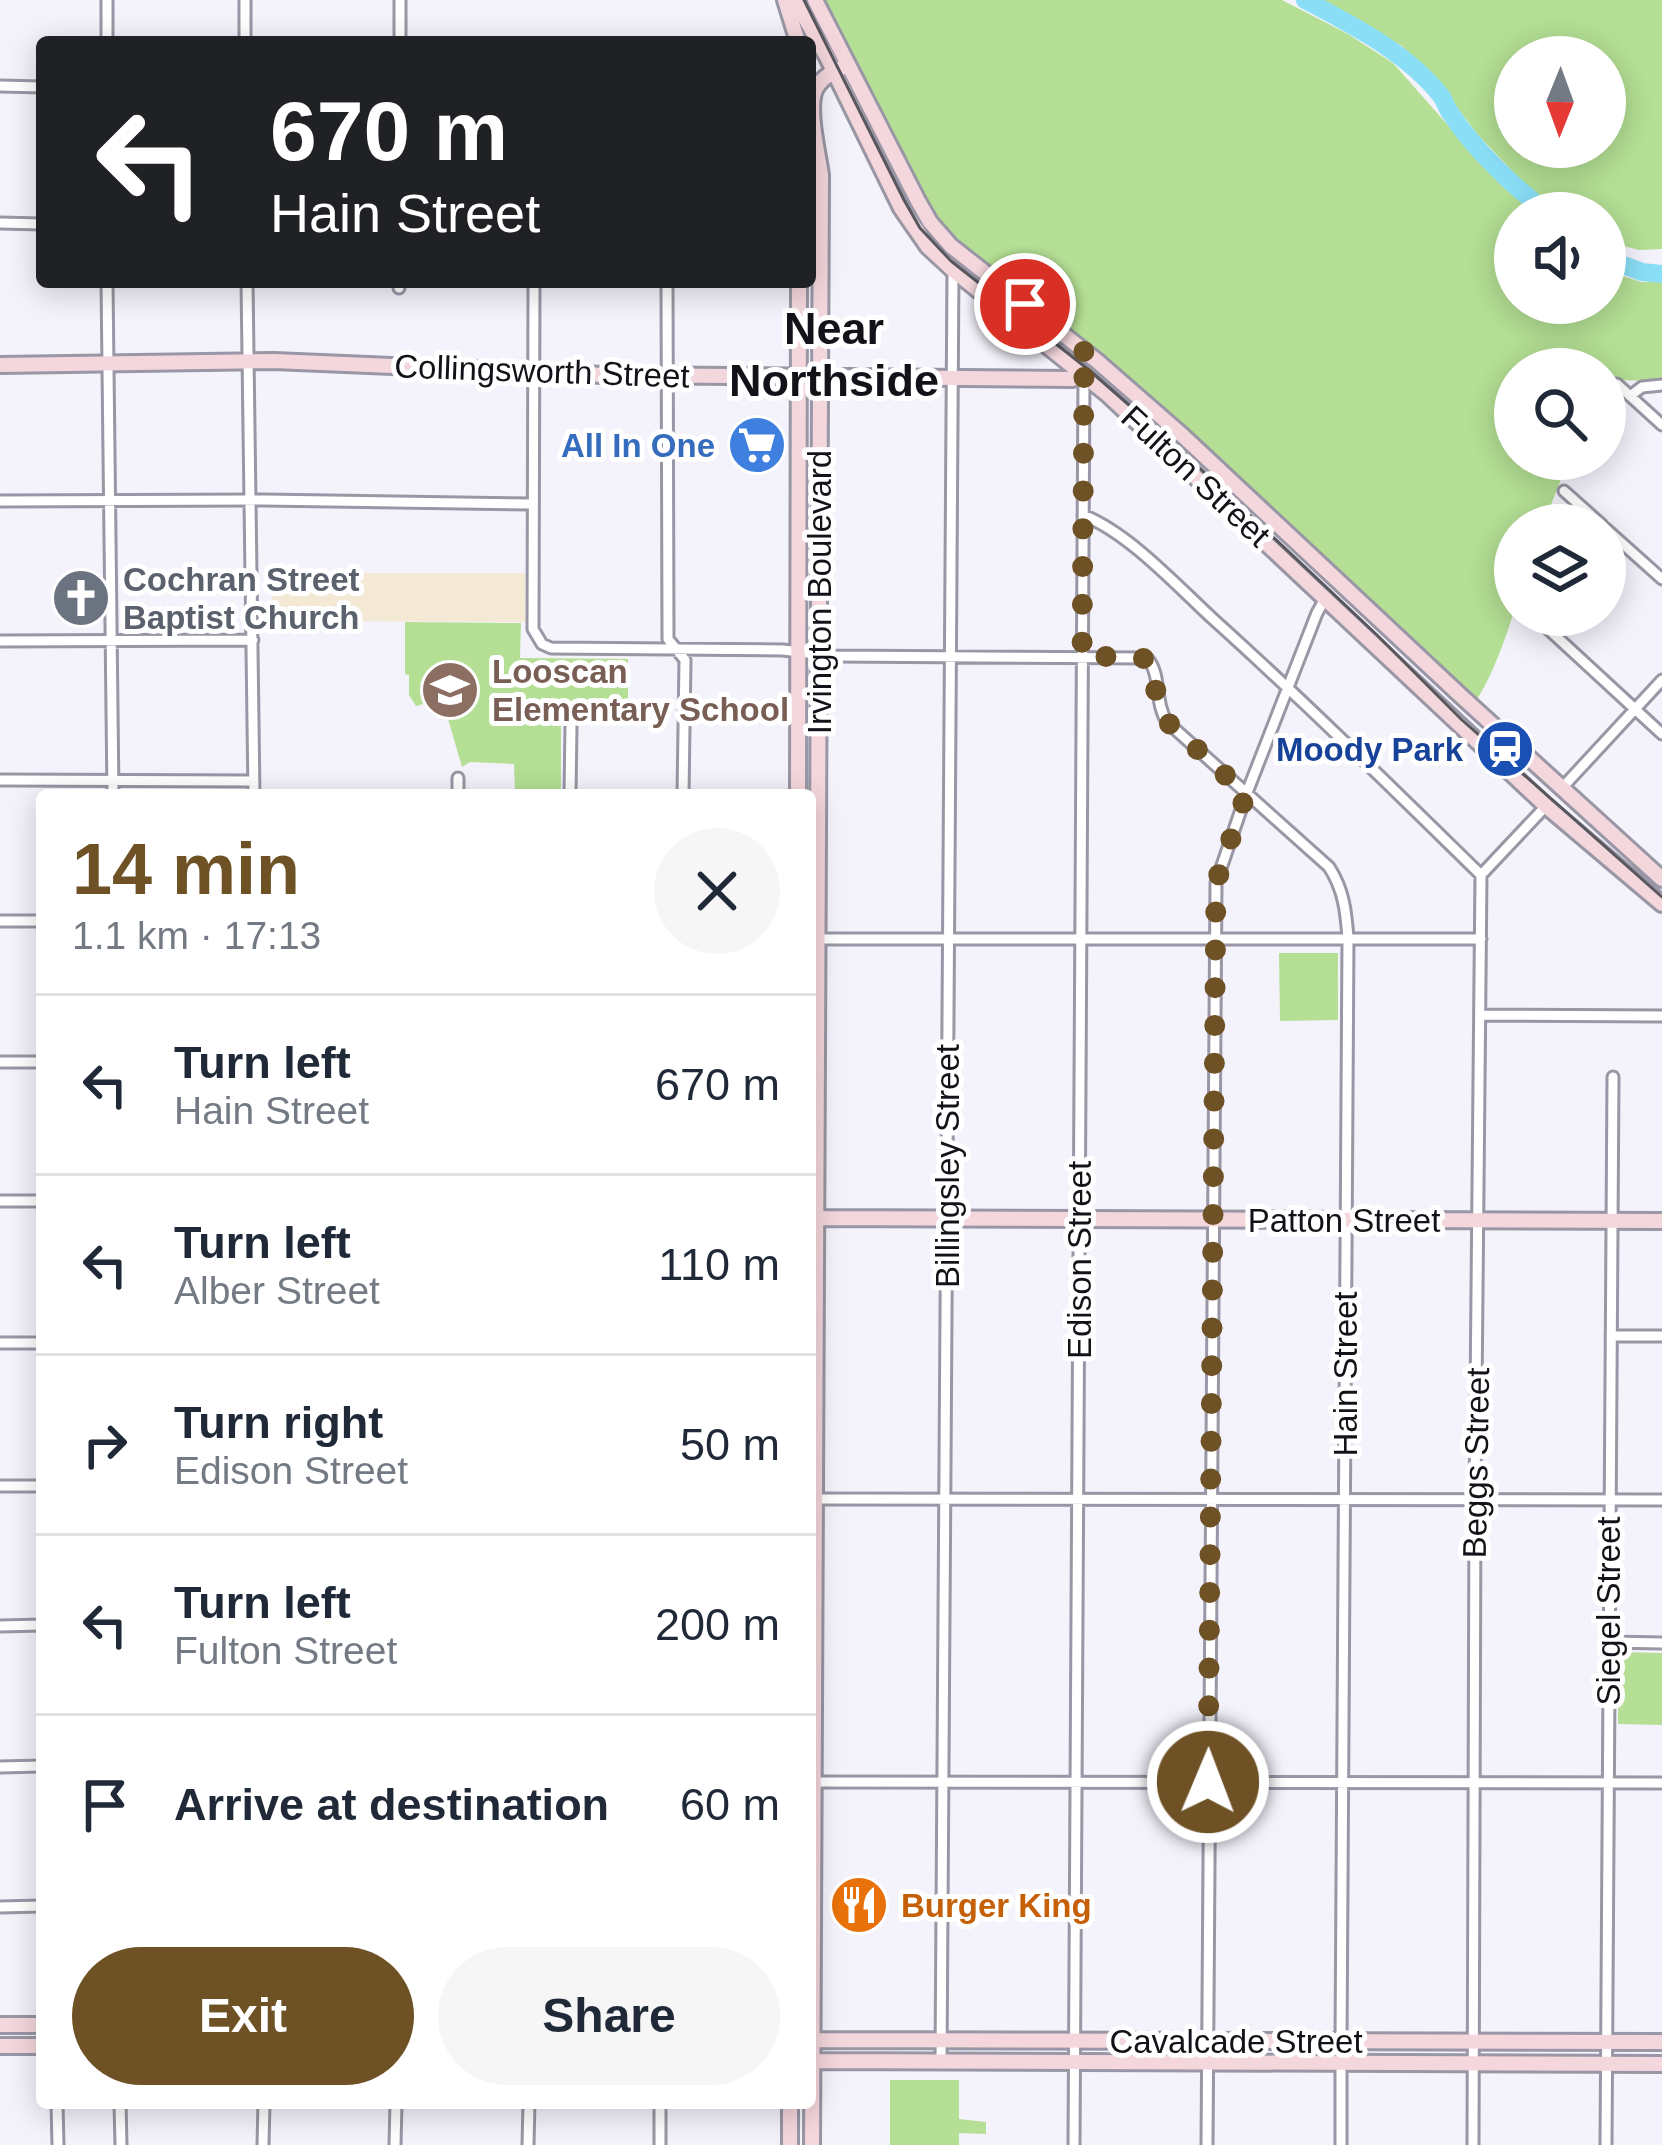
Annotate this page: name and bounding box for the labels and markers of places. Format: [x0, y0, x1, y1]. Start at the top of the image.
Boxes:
pin [974, 253, 1076, 355]
supermarket icon: All In One [726, 414, 788, 476]
place label: All In One [561, 427, 715, 464]
place label: Cochran Street Baptist Church [123, 561, 360, 636]
church icon: Cochran Street Baptist Church [50, 567, 112, 629]
place label: Looscan Elementary School [492, 653, 789, 728]
school or university icon: Looscan Elementary School [419, 659, 481, 721]
station icon: Moody Park [1474, 718, 1536, 780]
place label: Moody Park [1276, 731, 1464, 768]
restaurant icon: Burger King [828, 1874, 890, 1936]
place label: Burger King [901, 1887, 1092, 1924]

